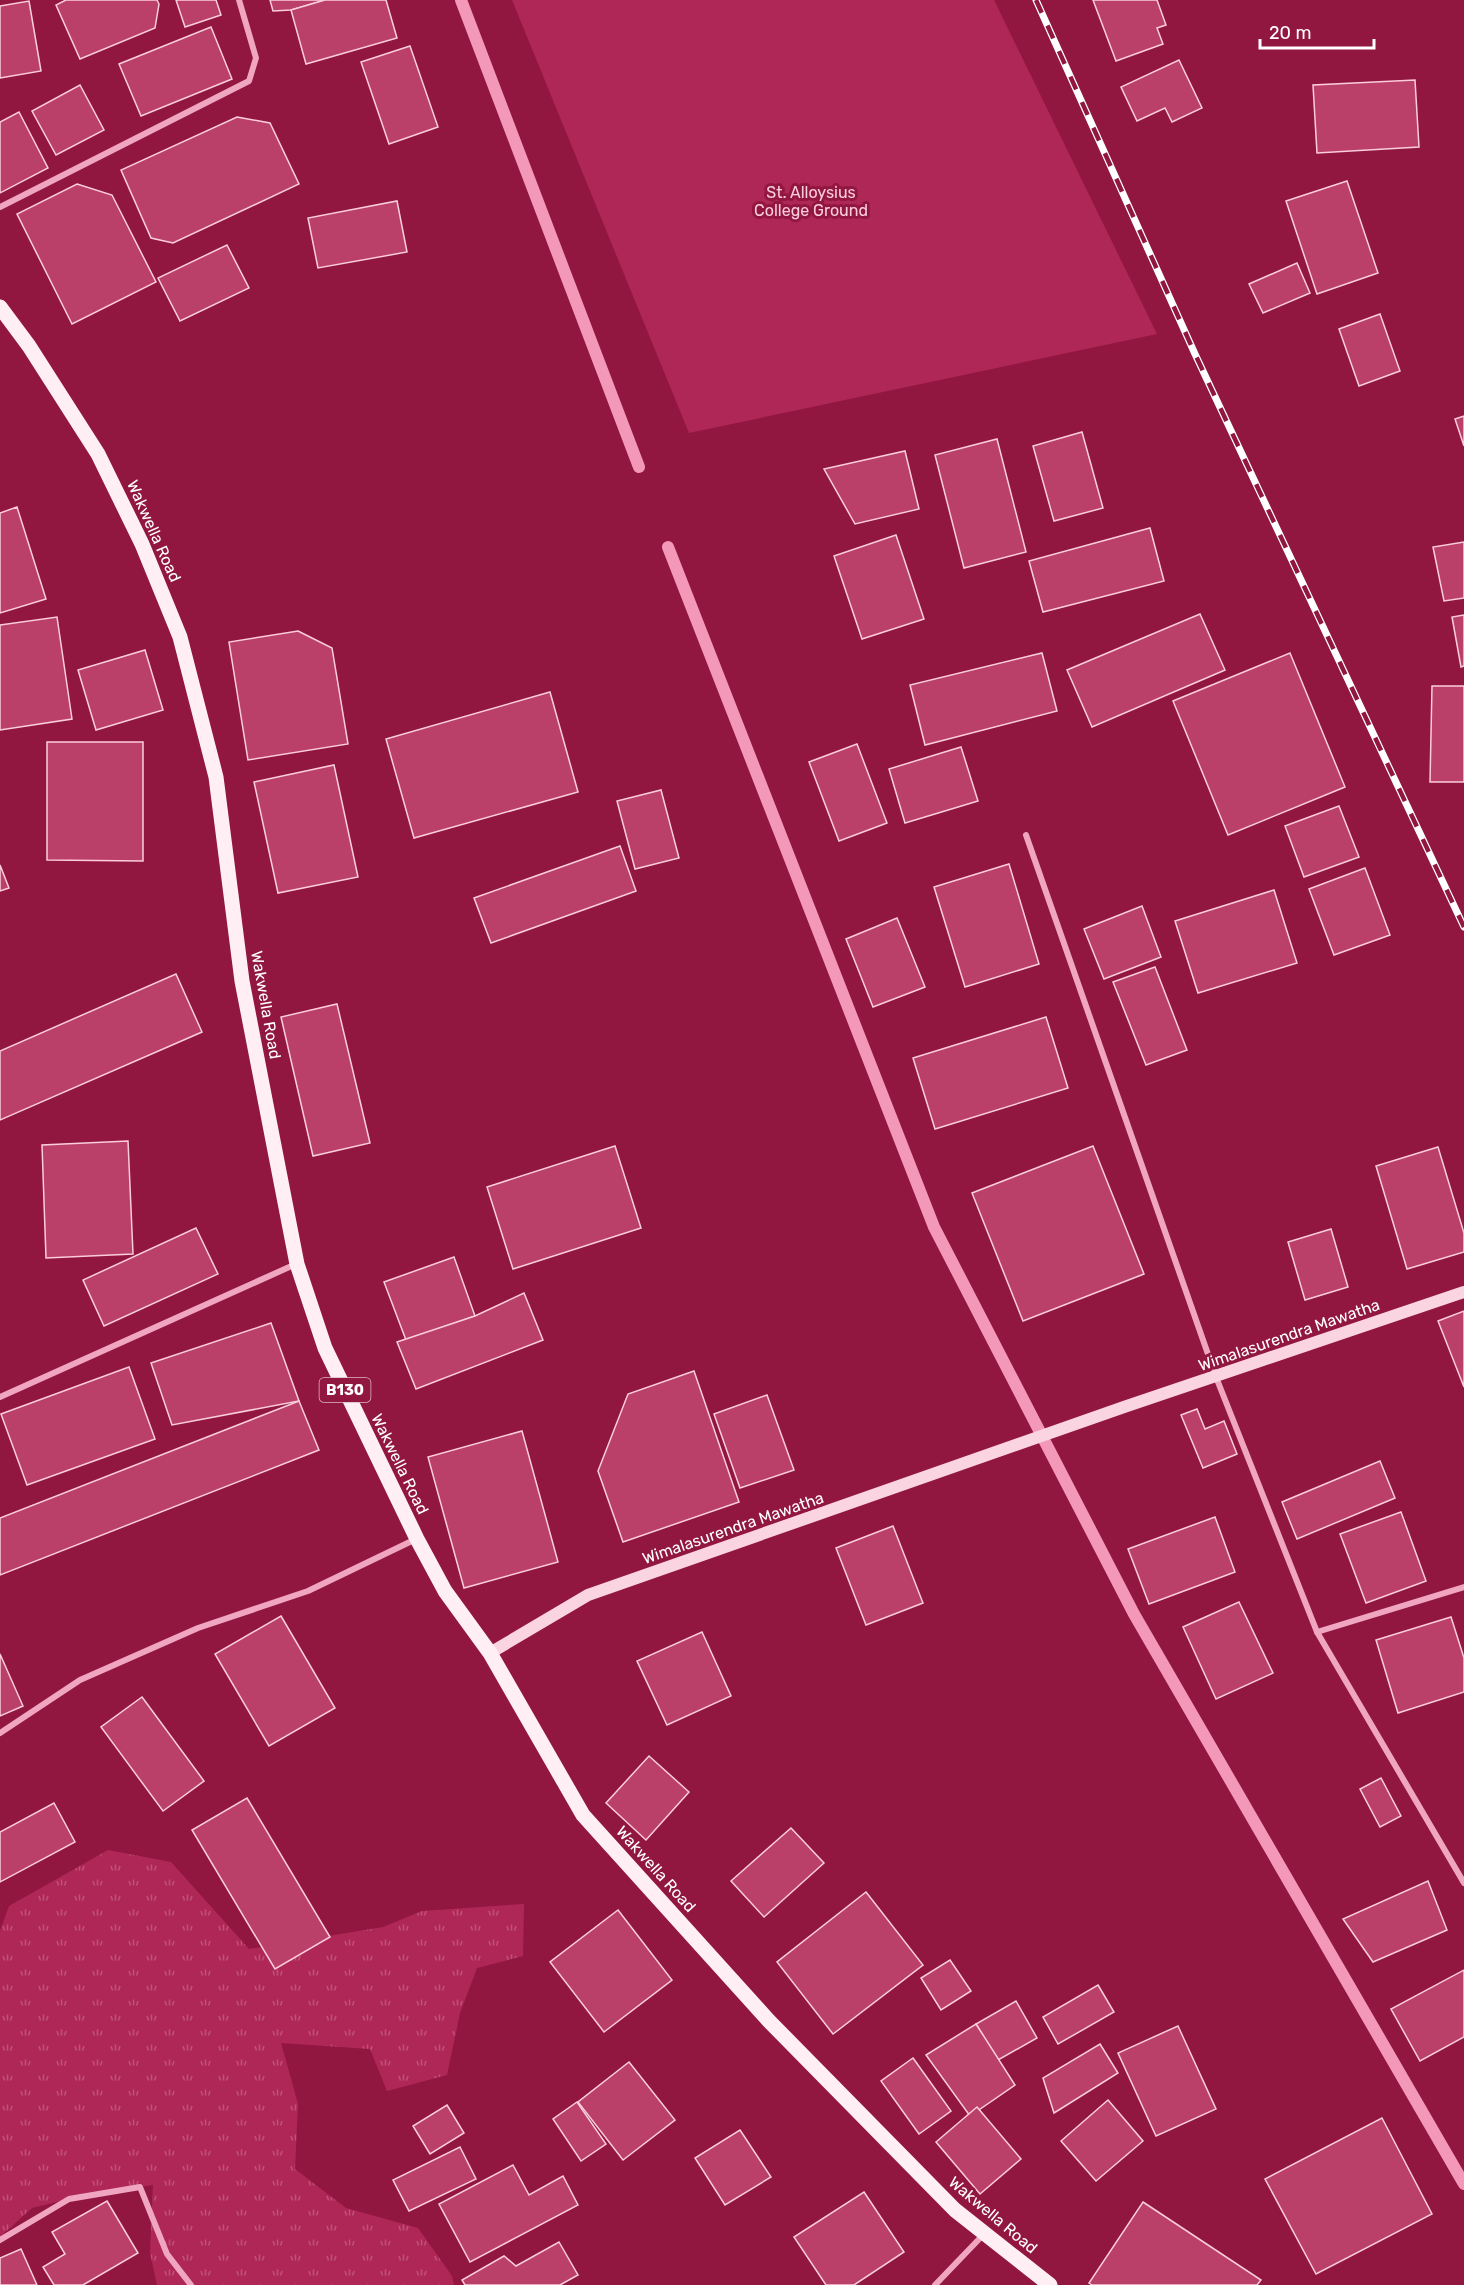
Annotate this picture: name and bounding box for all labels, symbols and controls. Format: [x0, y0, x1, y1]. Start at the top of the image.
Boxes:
scale bar [1260, 12, 1374, 50]
text: 20 m [1269, 22, 1311, 44]
park label: St. Alloysius College Ground [754, 183, 868, 220]
street label: Wakwella Road [123, 477, 185, 585]
street label: Wakwella Road [247, 949, 285, 1061]
street label: Wimalasurendra Mawatha [1196, 1295, 1382, 1375]
road number: B130 [320, 1378, 370, 1402]
street label: Wakwella Road [367, 1411, 433, 1517]
street label: Wimalasurendra Mawatha [640, 1488, 826, 1568]
street label: Wakwella Road [612, 1822, 700, 1916]
street label: Wakwella Road [945, 2173, 1041, 2257]

